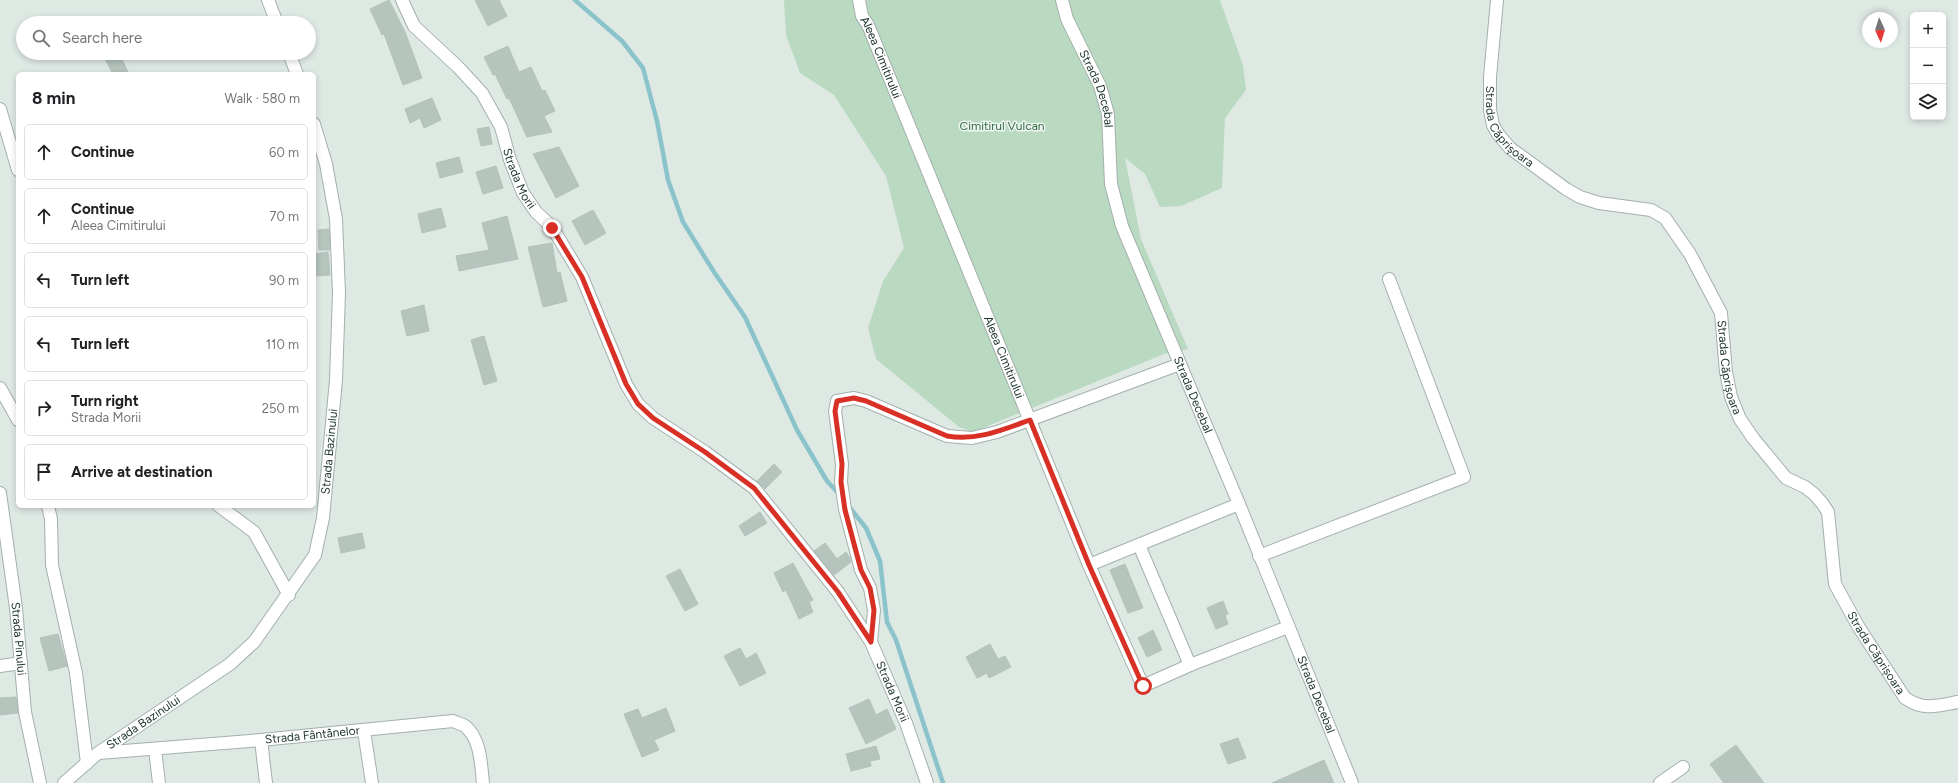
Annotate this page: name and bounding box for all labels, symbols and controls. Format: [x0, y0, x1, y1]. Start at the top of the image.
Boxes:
north arrow [1862, 12, 1898, 48]
map controls [1910, 12, 1946, 120]
button: + [1910, 12, 1946, 48]
street label: Aleea Cimitirului [857, 14, 904, 101]
search box [16, 16, 316, 60]
icon: search [30, 27, 52, 49]
text: Search here [62, 29, 142, 47]
street label: Strada Decebal [1076, 48, 1116, 128]
button: − [1910, 48, 1946, 84]
button: layers [1910, 84, 1946, 120]
street label: Strada Căprișoara [1483, 86, 1536, 170]
text: 8 min [32, 88, 75, 108]
text: Walk · 580 m [224, 91, 300, 106]
park label: Cimitirul Vulcan [959, 119, 1045, 133]
icon: ahead [33, 141, 55, 163]
text: Continue [71, 143, 134, 161]
text: 60 m [269, 145, 299, 160]
street label: Strada Morii [500, 147, 539, 212]
text: Continue [71, 200, 134, 218]
icon: ahead [33, 205, 55, 227]
text: 70 m [269, 209, 299, 224]
text: Aleea Cimitirului [71, 218, 166, 233]
route end [543, 219, 561, 237]
icon: left [33, 269, 55, 291]
text: Turn left [71, 271, 129, 289]
text: 90 m [269, 273, 299, 288]
street label: Aleea Cimitirului [981, 314, 1027, 400]
street label: Strada Căprișoara [1715, 320, 1744, 417]
icon: left [33, 333, 55, 355]
text: Turn left [71, 335, 129, 353]
text: 110 m [266, 337, 299, 352]
street label: Strada Decebal [1171, 354, 1215, 435]
text: Turn right [71, 392, 139, 410]
icon: right [33, 397, 55, 419]
text: 250 m [262, 401, 299, 416]
street label: Strada Bazinului [318, 408, 340, 495]
text: Strada Morii [71, 410, 141, 425]
icon: arrive [33, 461, 55, 483]
text: Arrive at destination [71, 463, 212, 481]
street label: Strada Pinului [8, 601, 29, 676]
street label: Strada Căprișoara [1844, 609, 1908, 697]
street label: Strada Decebal [1294, 654, 1338, 735]
street label: Strada Morii [873, 659, 912, 724]
route start [1134, 677, 1152, 695]
street label: Strada Bazinului [104, 693, 183, 752]
street label: Strada Fântânelor [264, 723, 360, 747]

